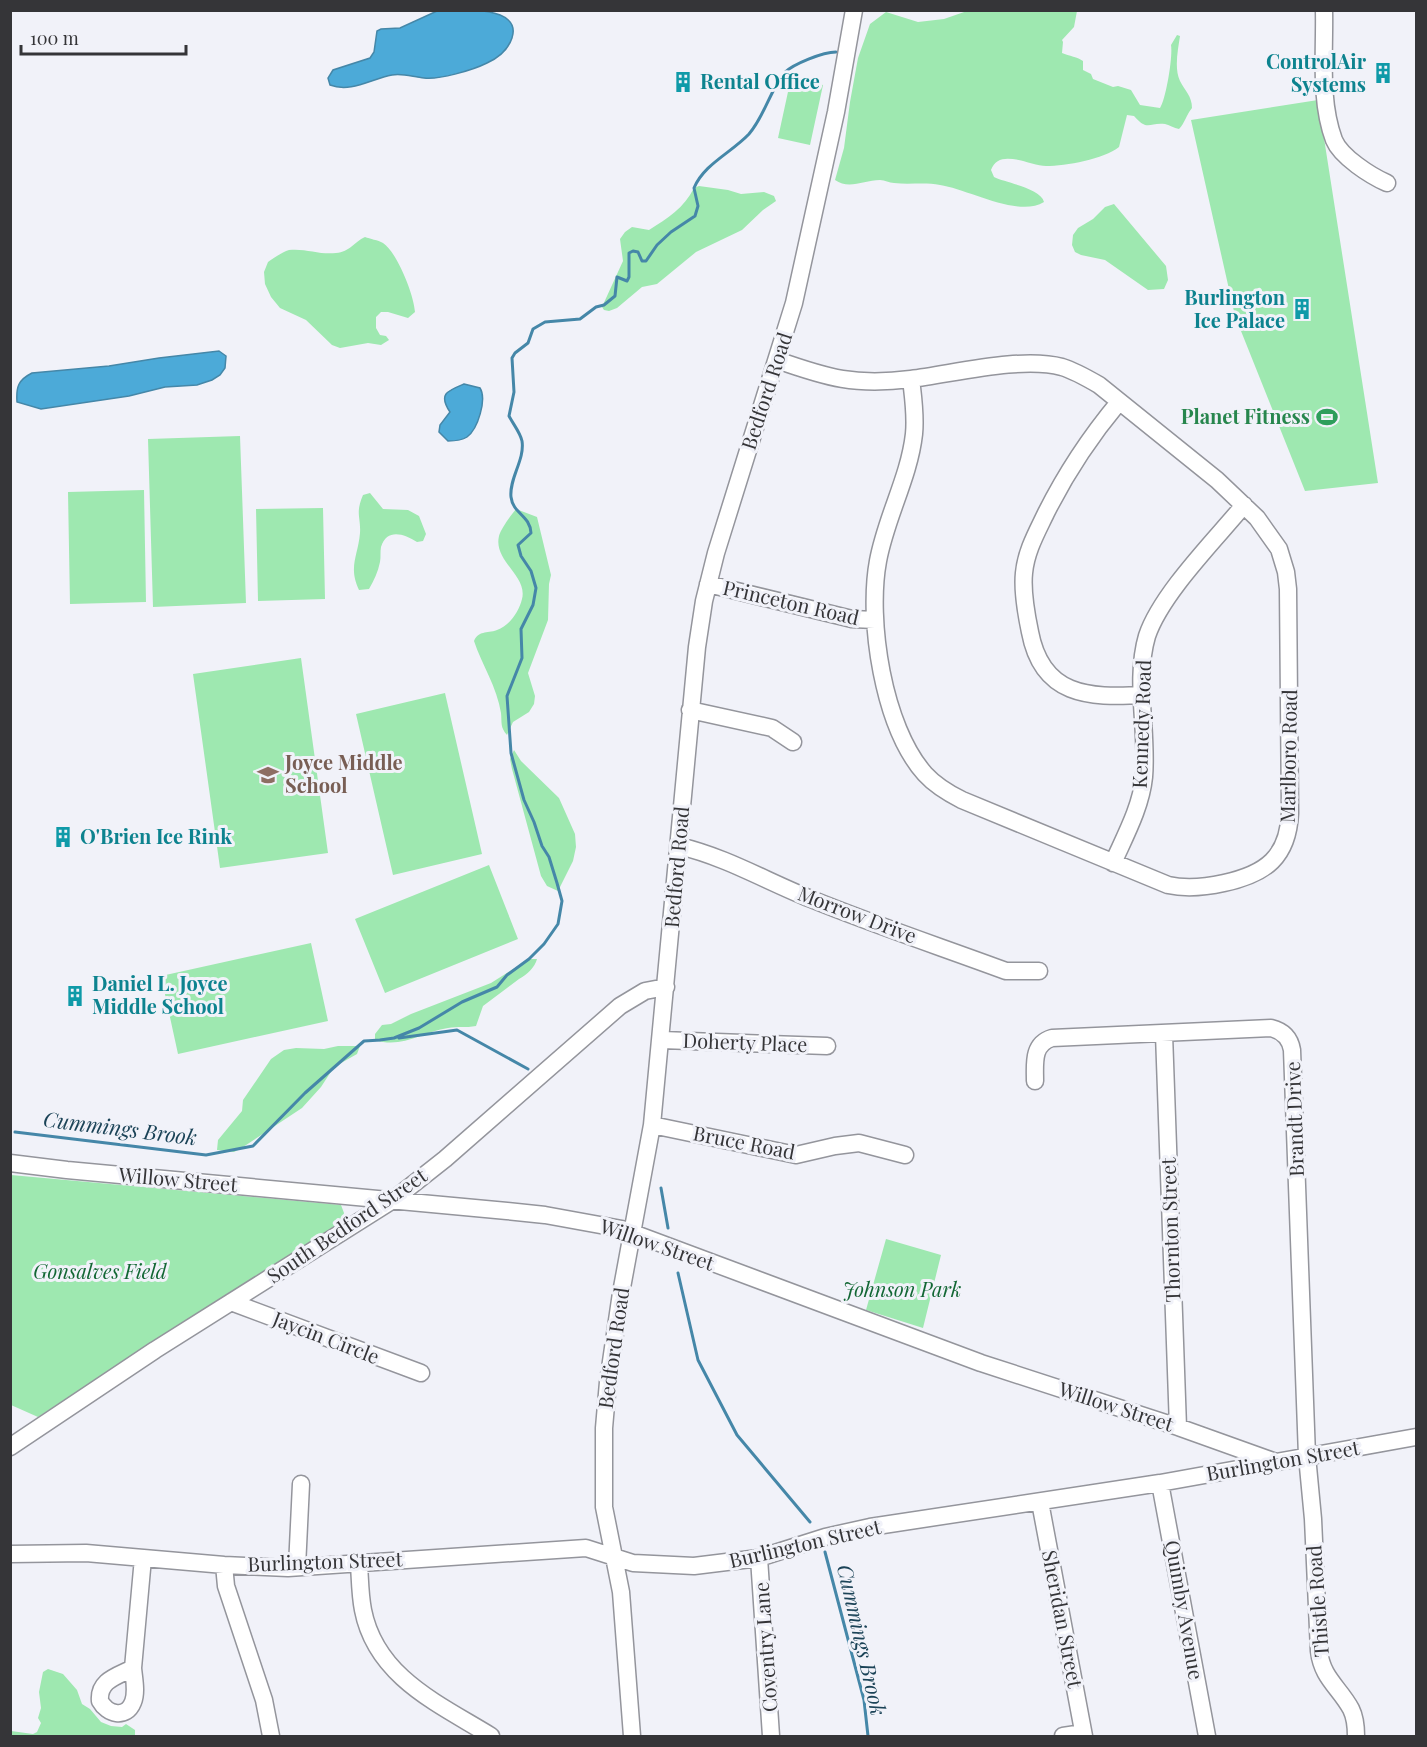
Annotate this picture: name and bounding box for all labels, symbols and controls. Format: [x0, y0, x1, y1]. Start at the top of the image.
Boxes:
scale bar [21, 18, 186, 56]
text: 100 m [30, 26, 79, 50]
place label: ControlAir Systems [1266, 47, 1367, 97]
building icon: ControlAir Systems [1371, 61, 1395, 85]
place label: Rental Office [700, 67, 820, 94]
building icon: Rental Office [671, 70, 695, 94]
place label: Burlington Ice Palace [1184, 283, 1286, 333]
building icon: Burlington Ice Palace [1290, 297, 1314, 321]
street label: Bedford Road [734, 328, 797, 453]
place label: Planet Fitness [1181, 402, 1310, 429]
sports icon: Planet Fitness [1315, 405, 1339, 429]
street label: Princeton Road [721, 573, 862, 630]
street label: Kennedy Road [1125, 659, 1156, 789]
street label: Marlboro Road [1273, 689, 1302, 823]
place label: Joyce Middle School [284, 748, 403, 798]
school or university icon: Joyce Middle School [256, 763, 280, 787]
street label: Bedford Road [657, 805, 694, 929]
place label: O'Brien Ice Rink [80, 822, 232, 849]
building icon: O'Brien Ice Rink [51, 825, 75, 849]
street label: Morrow Drive [794, 879, 921, 949]
place label: Daniel L. Joyce Middle School [92, 969, 228, 1019]
building icon: Daniel L. Joyce Middle School [63, 984, 87, 1008]
street label: Doherty Place [682, 1026, 808, 1057]
street label: Brandt Drive [1278, 1061, 1309, 1177]
water label: Cummings Brook [42, 1104, 199, 1150]
street label: Bruce Road [691, 1118, 798, 1165]
street label: Thornton Street [1153, 1156, 1186, 1303]
street label: Willow Street [117, 1160, 240, 1197]
street label: South Bedford Street [261, 1161, 432, 1288]
street label: Willow Street [596, 1211, 719, 1276]
park label: Gonsalves Field [33, 1257, 168, 1284]
park label: Johnson Park [843, 1275, 961, 1302]
street label: Bedford Road [591, 1285, 634, 1410]
street label: Jaycin Circle [269, 1304, 384, 1369]
street label: Willow Street [1055, 1374, 1178, 1437]
street label: Burlington Street [1204, 1433, 1362, 1486]
street label: Burlington Street [726, 1512, 884, 1573]
street label: Quimby Avenue [1160, 1538, 1211, 1682]
street label: Burlington Street [247, 1544, 404, 1577]
street label: Thistle Road [1299, 1544, 1334, 1658]
street label: Sheridan Street [1037, 1548, 1090, 1691]
water label: Cummings Brook [832, 1561, 894, 1718]
street label: Coventry Lane [746, 1581, 783, 1713]

